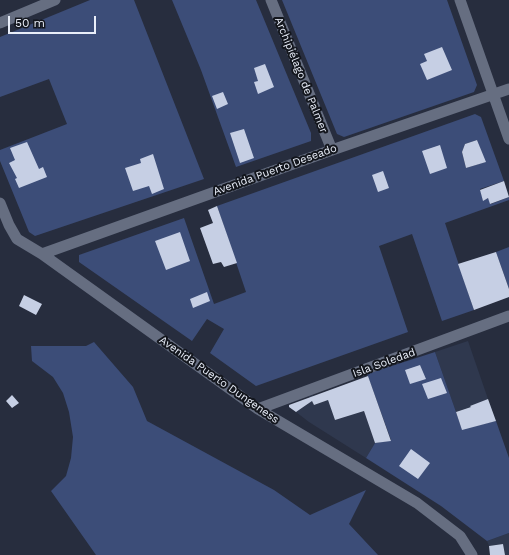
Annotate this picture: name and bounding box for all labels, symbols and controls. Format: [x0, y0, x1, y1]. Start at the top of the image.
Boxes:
scale bar [10, 8, 98, 34]
street label: Archipiélago de Palmer [272, 15, 330, 135]
text: 50 m [15, 16, 45, 30]
street label: Avenida Puerto Deseado [211, 141, 339, 199]
street label: Avenida Puerto Dungeness [157, 334, 281, 426]
street label: Isla Soledad [351, 346, 417, 380]

